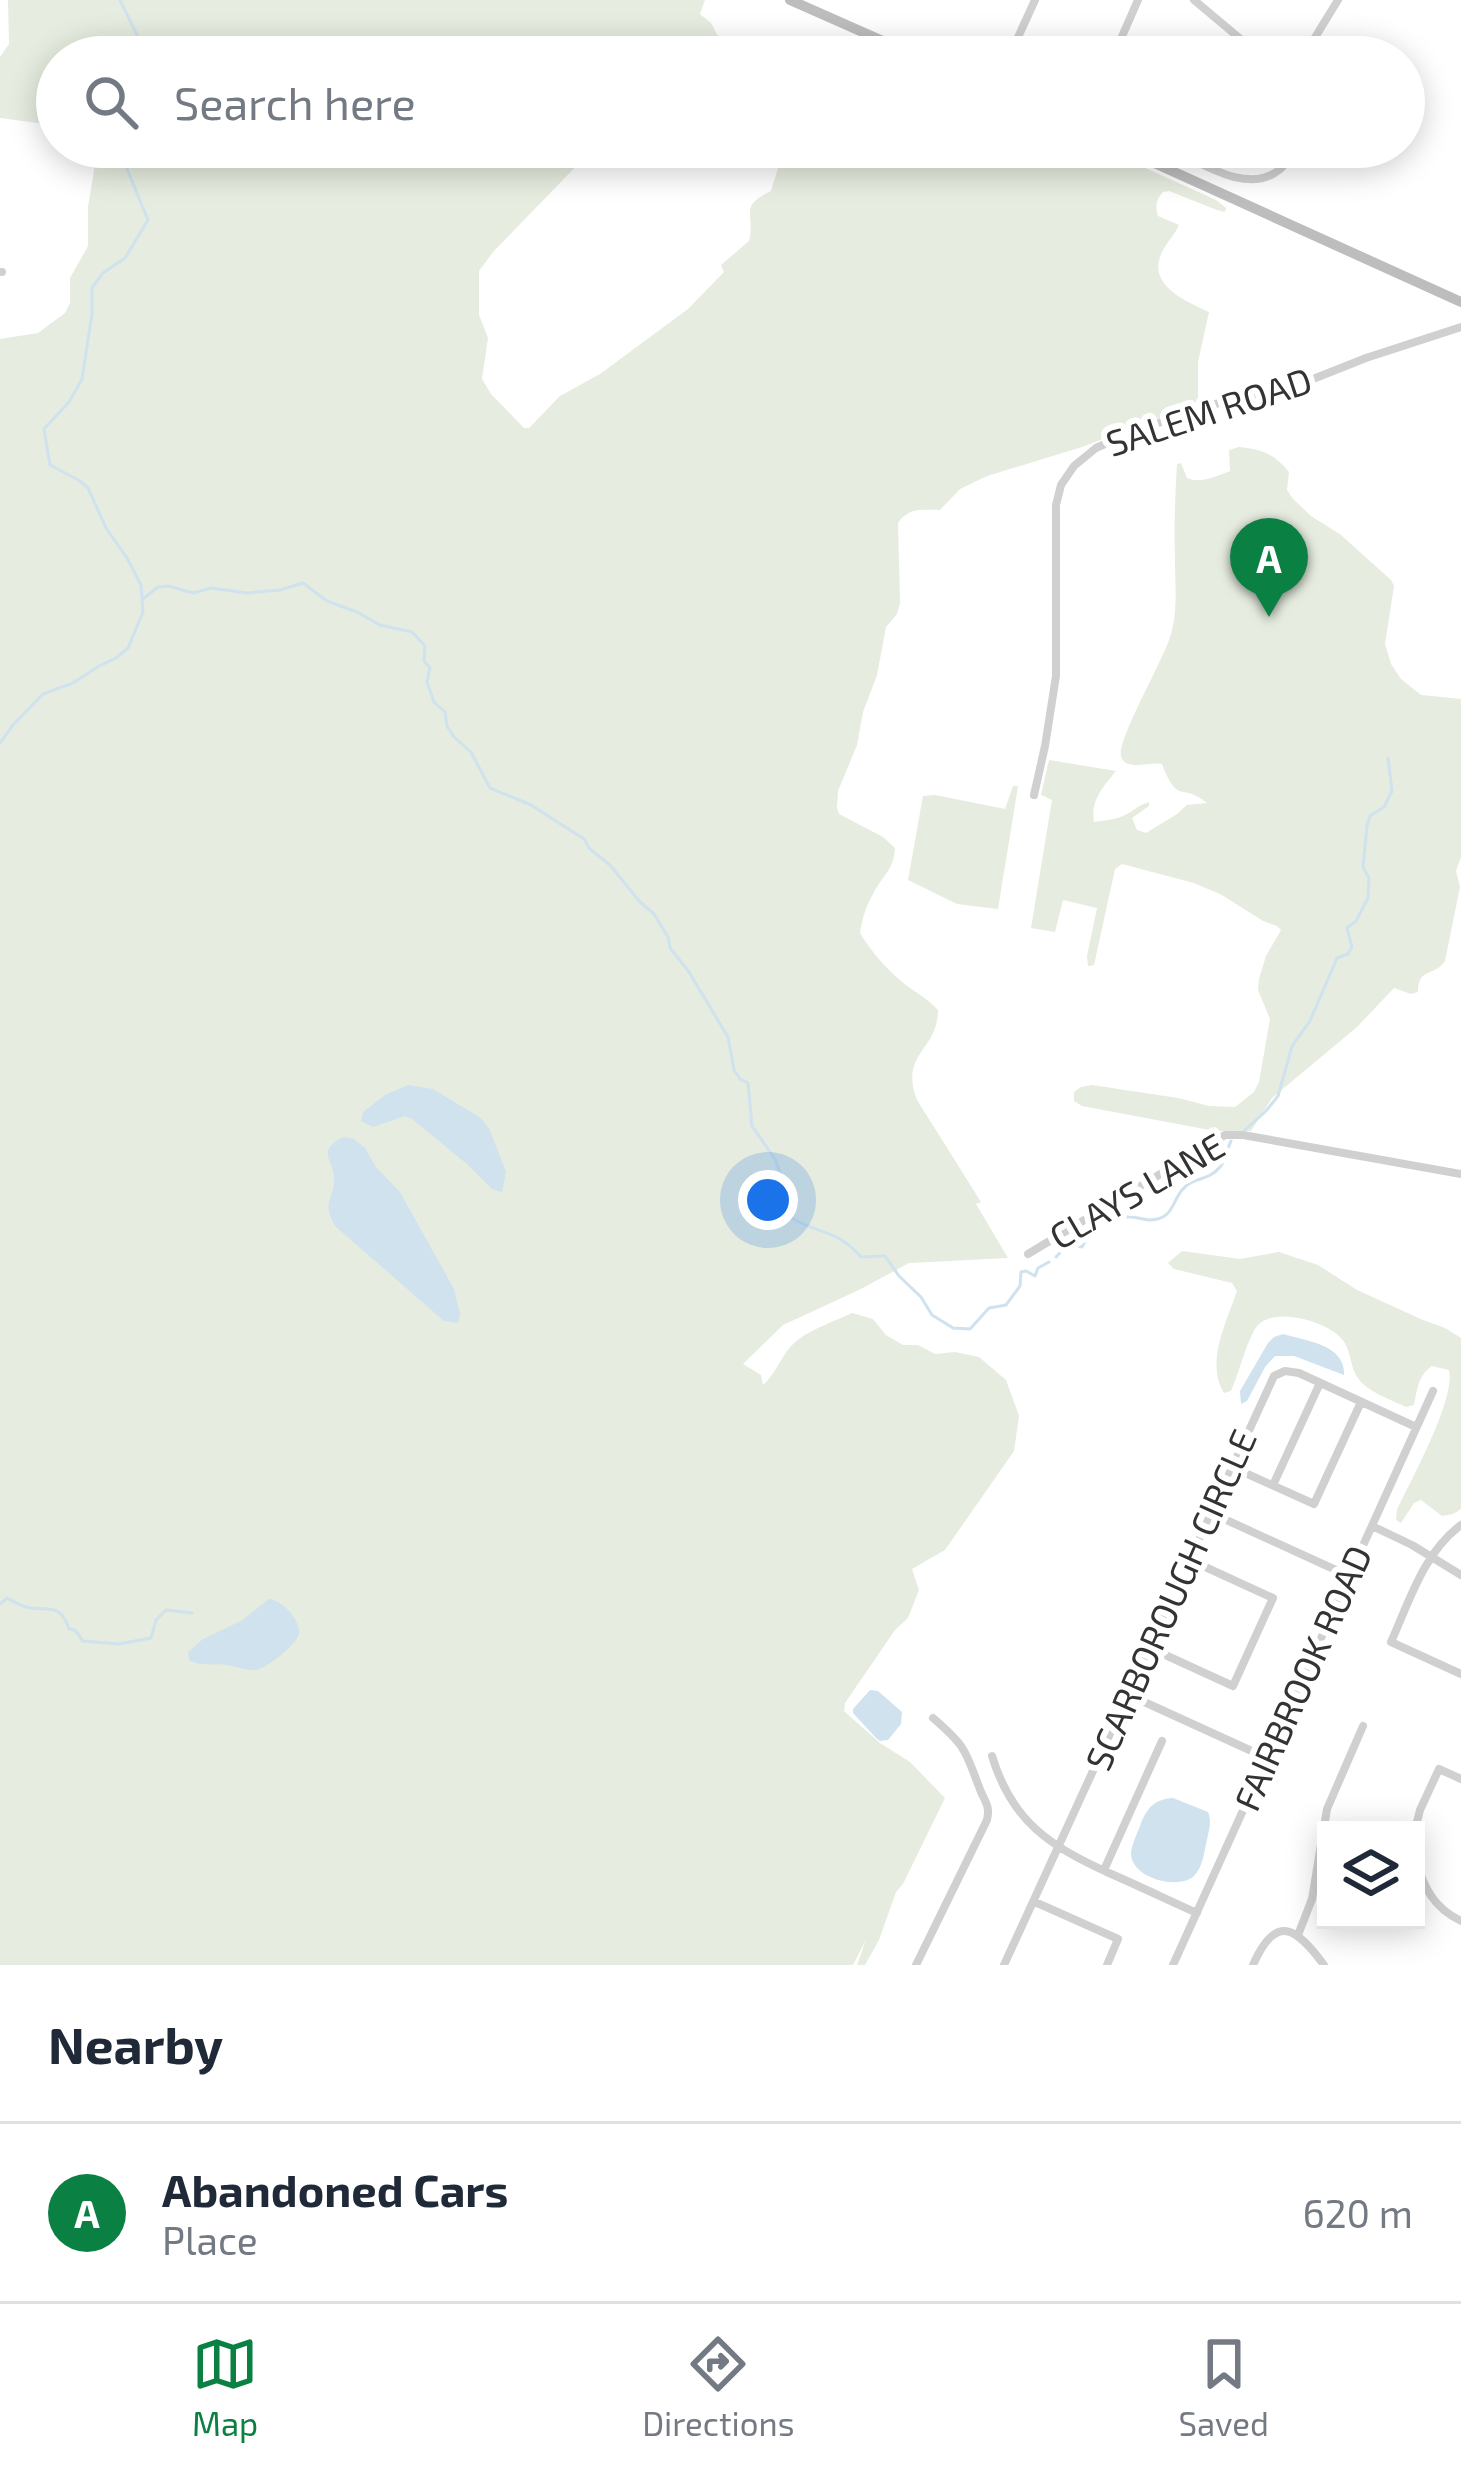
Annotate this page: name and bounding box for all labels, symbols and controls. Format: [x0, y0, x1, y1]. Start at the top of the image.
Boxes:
search box [36, 36, 1425, 168]
icon: search [78, 69, 144, 135]
text: Search here [174, 75, 416, 129]
street label: SALEM ROAD [1100, 357, 1317, 464]
pin: A [1230, 518, 1308, 617]
street label: CLAYS LANE [1041, 1122, 1231, 1257]
your location [738, 1170, 798, 1230]
street label: SCARBOROUGH CIRCLE [1075, 1423, 1264, 1776]
street label: FAIRBROOK ROAD [1224, 1538, 1379, 1817]
map controls [1317, 1821, 1425, 1929]
button: layers [1317, 1821, 1425, 1929]
text: Nearby [48, 2013, 223, 2074]
text: Abandoned Cars [162, 2162, 508, 2216]
text: A [74, 2189, 100, 2236]
text: 620 m [1302, 2189, 1413, 2236]
text: Place [162, 2216, 258, 2263]
tab: Map [192, 2331, 258, 2443]
tab: Directions [642, 2331, 794, 2443]
tab: Saved [1178, 2331, 1269, 2443]

